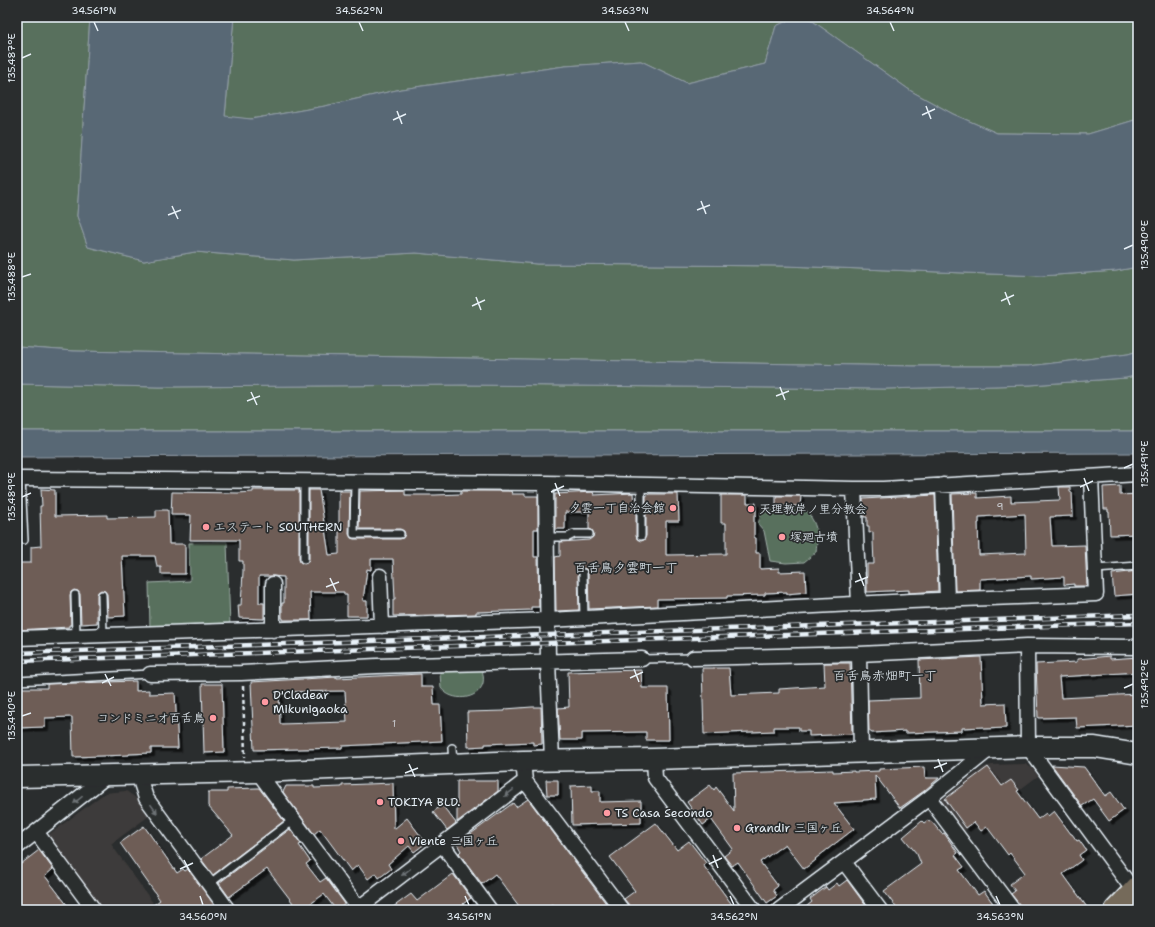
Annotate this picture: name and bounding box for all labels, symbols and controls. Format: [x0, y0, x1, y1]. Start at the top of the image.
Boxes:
text: 34.561°N [72, 4, 116, 17]
text: 34.562°N [335, 4, 383, 17]
text: 34.563°N [601, 4, 649, 17]
text: 34.564°N [866, 4, 914, 17]
text: 135.487°E [5, 33, 18, 83]
text: 135.490°E [1138, 220, 1151, 270]
text: 135.488°E [5, 252, 18, 302]
text: 135.491°E [1138, 441, 1151, 487]
text: 135.489°E [5, 472, 18, 522]
place label: 夕雲一丁自治会館 [569, 500, 665, 516]
house number: 9 [997, 500, 1004, 513]
place label: 天理教岸ノ里分教会 [759, 501, 867, 517]
marker: 夕雲一丁自治会館 [668, 503, 678, 513]
marker: 天理教岸ノ里分教会 [746, 504, 756, 514]
place label: エステート SOUTHERN [214, 519, 342, 535]
marker: エステート SOUTHERN [201, 522, 211, 532]
place label: 塚廻古墳 [790, 529, 838, 545]
marker: 塚廻古墳 [777, 532, 787, 542]
district label: 百舌鳥夕雲町一丁 [574, 559, 678, 576]
text: 135.492°E [1138, 659, 1151, 709]
district label: 百舌鳥赤畑町一丁 [833, 667, 937, 684]
place label: D'Cladear Mikunigaoka [273, 687, 348, 717]
text: 135.490°E [5, 691, 18, 741]
marker: D'Cladear Mikunigaoka [260, 697, 270, 707]
place label: コンドミニオ百舌鳥 [97, 710, 205, 726]
marker: コンドミニオ百舌鳥 [208, 713, 218, 723]
house number: 1 [392, 717, 396, 730]
one-way arrow [504, 789, 515, 797]
place label: TOKIYA BLD. [388, 794, 460, 810]
one-way arrow [72, 795, 83, 804]
marker: TOKIYA BLD. [375, 797, 385, 807]
one-way arrow [150, 804, 158, 815]
place label: TS Casa Secondo [615, 805, 713, 821]
marker: TS Casa Secondo [602, 808, 612, 818]
place label: Grandir 三国ヶ丘 [745, 820, 842, 836]
marker: Grandir 三国ヶ丘 [732, 823, 742, 833]
place label: Viente 三国ヶ丘 [409, 833, 498, 849]
marker: Viente 三国ヶ丘 [396, 836, 406, 846]
one-way arrow [400, 867, 411, 876]
text: 34.560°N [179, 910, 227, 923]
text: 34.561°N [447, 910, 491, 923]
text: 34.562°N [710, 910, 758, 923]
text: 34.563°N [976, 910, 1024, 923]

